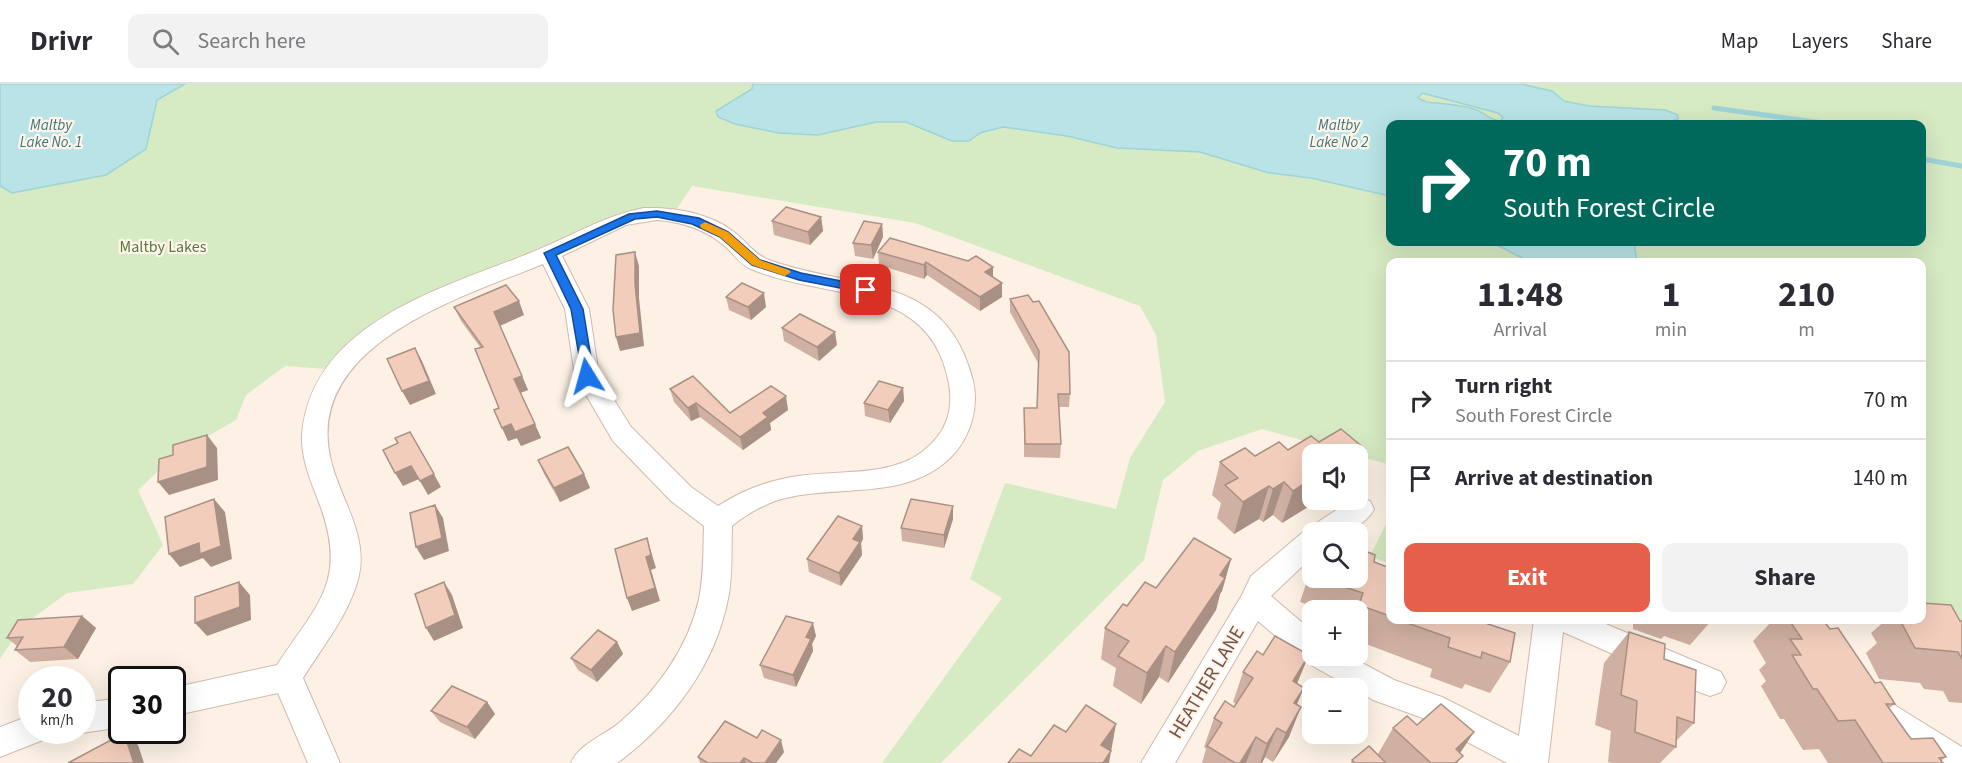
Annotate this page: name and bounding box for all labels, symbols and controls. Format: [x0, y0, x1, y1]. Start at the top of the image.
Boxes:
search box [128, 14, 548, 68]
text: Drivr [30, 21, 92, 61]
icon: search [149, 25, 182, 58]
text: Search here [197, 25, 306, 57]
text: Map [1721, 26, 1758, 56]
text: Layers [1791, 26, 1848, 56]
text: Share [1881, 26, 1932, 56]
water label: Maltby Lake No. 1 [20, 115, 82, 153]
water label: Maltby Lake No 2 [1309, 115, 1369, 153]
text: 70 m [1503, 133, 1592, 193]
icon: right [1404, 144, 1482, 222]
text: South Forest Circle [1503, 189, 1715, 228]
park label: Maltby Lakes [120, 236, 207, 258]
pin [840, 264, 891, 315]
text: 11:48 [1477, 269, 1564, 320]
text: 1 [1661, 269, 1680, 320]
text: 210 [1778, 269, 1835, 320]
icon: arrive [849, 273, 882, 306]
text: Arrival [1493, 316, 1547, 344]
text: min [1655, 316, 1687, 344]
text: m [1798, 316, 1815, 344]
position arrow [555, 344, 619, 408]
text: Turn right [1455, 370, 1552, 402]
icon: right [1404, 384, 1437, 417]
text: 70 m [1863, 384, 1908, 416]
text: South Forest Circle [1455, 402, 1612, 430]
map controls [1302, 444, 1368, 744]
button: sound [1302, 444, 1368, 510]
icon: arrive [1404, 462, 1437, 495]
text: Arrive at destination [1455, 462, 1653, 494]
text: 140 m [1853, 462, 1908, 494]
button: search [1302, 522, 1368, 588]
button: Exit [1404, 543, 1650, 612]
button: Share [1662, 543, 1908, 612]
button: + [1302, 600, 1368, 666]
street label: HEATHER LANE [1162, 621, 1252, 744]
speed limit sign: 30 [108, 666, 186, 744]
text: 20 [41, 676, 73, 719]
button: − [1302, 678, 1368, 744]
text: km/h [40, 710, 74, 731]

